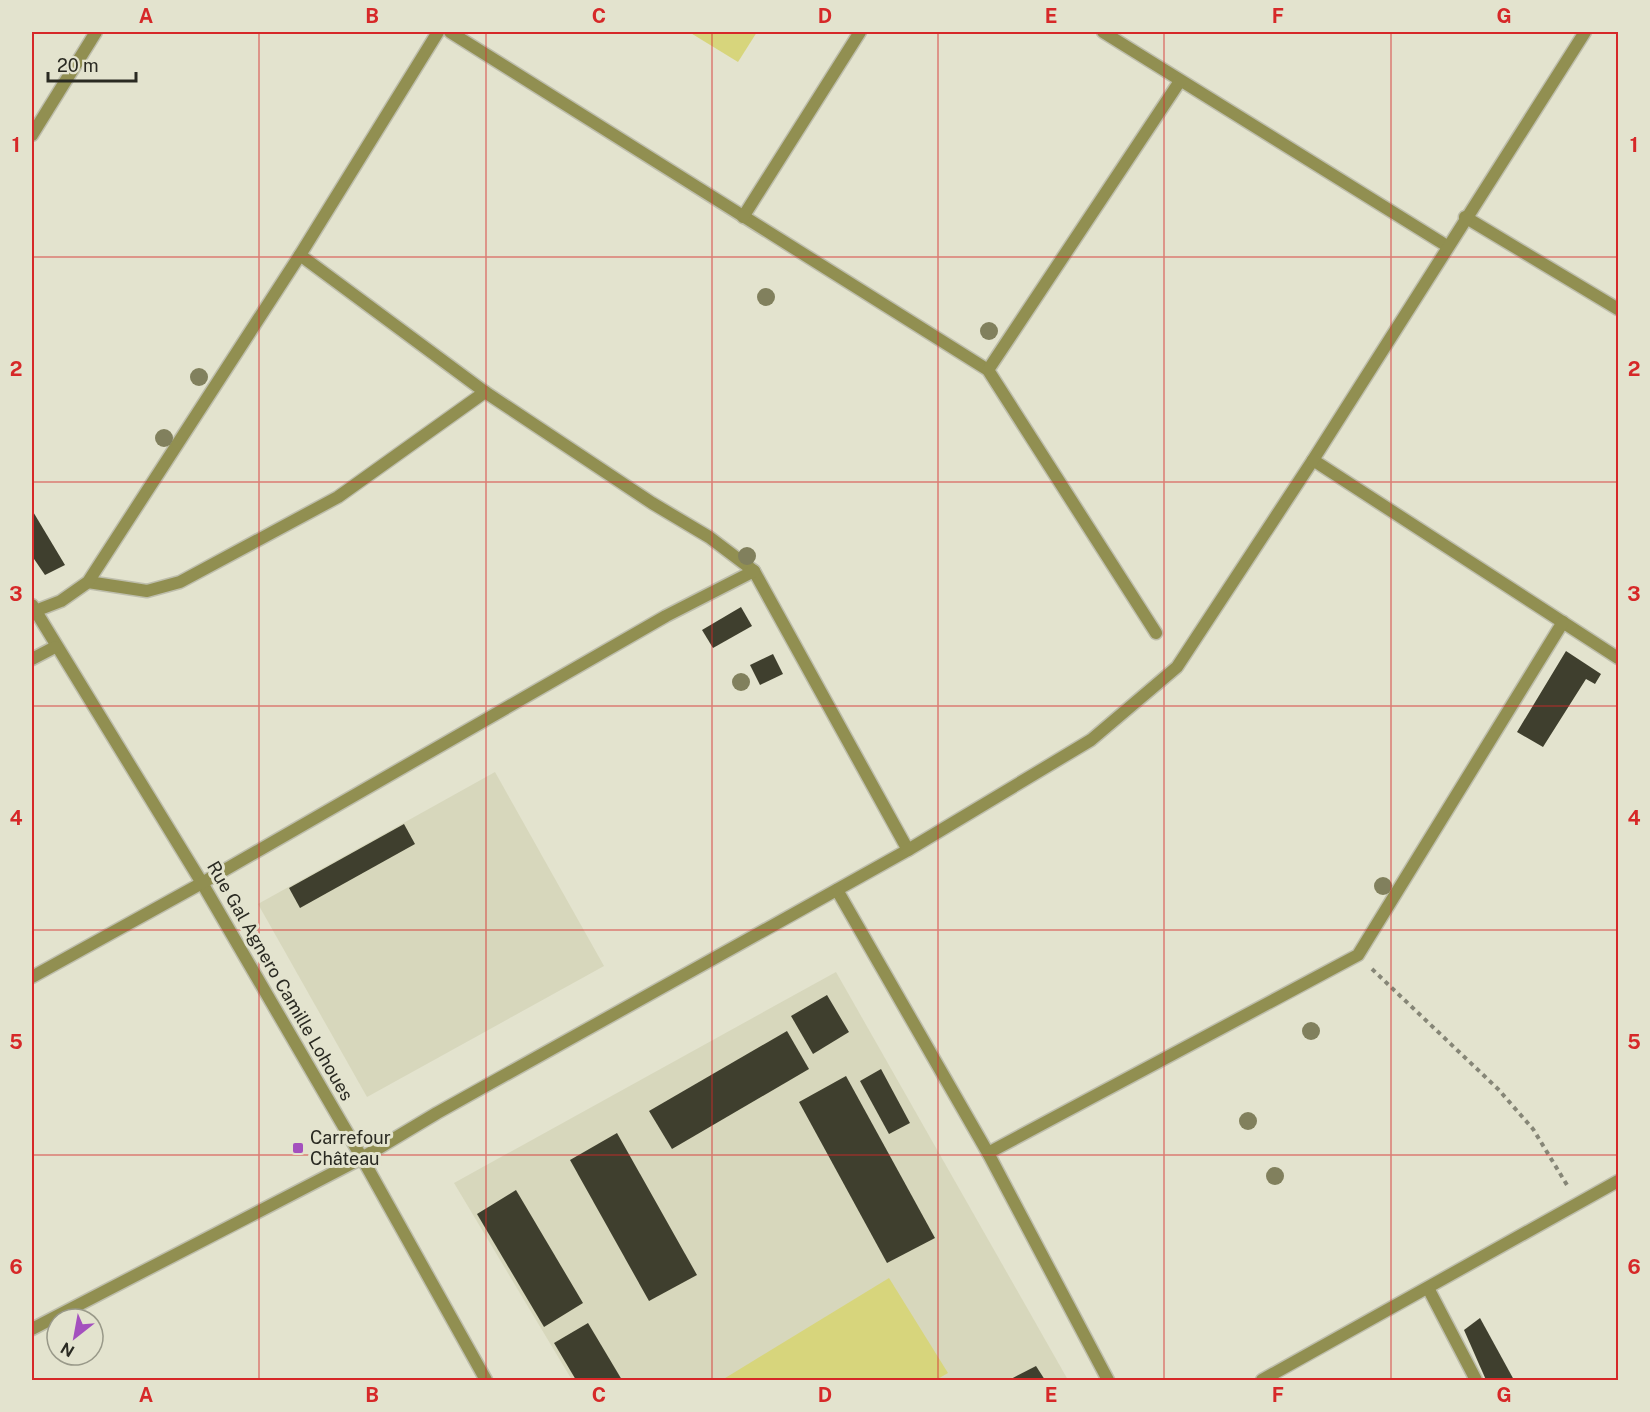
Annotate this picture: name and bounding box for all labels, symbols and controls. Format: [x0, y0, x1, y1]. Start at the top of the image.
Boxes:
text: A [139, 4, 153, 28]
text: B [365, 4, 379, 28]
text: C [592, 4, 606, 28]
text: D [818, 4, 832, 28]
text: E [1045, 4, 1057, 28]
text: F [1272, 4, 1284, 28]
text: G [1496, 4, 1512, 28]
scale bar [48, 45, 136, 83]
text: 20 m [57, 55, 99, 76]
text: 1 [12, 133, 20, 157]
text: 1 [1630, 133, 1638, 157]
text: 2 [10, 357, 22, 381]
text: 2 [1628, 357, 1640, 381]
text: 3 [9, 582, 23, 606]
text: 3 [1627, 582, 1641, 606]
text: 4 [9, 806, 23, 830]
text: 4 [1627, 806, 1641, 830]
street label: Rue Gal Agnero Camille Lohoues [203, 857, 358, 1104]
text: 5 [9, 1030, 23, 1054]
text: 5 [1627, 1030, 1641, 1054]
place label: Carrefour Château [310, 1127, 391, 1169]
marker: Carrefour Château [291, 1141, 305, 1155]
text: 6 [9, 1255, 23, 1279]
text: 6 [1627, 1255, 1641, 1279]
north arrow [45, 1307, 105, 1367]
text: N [57, 1338, 78, 1361]
text: A [139, 1383, 153, 1407]
text: B [365, 1383, 379, 1407]
text: C [592, 1383, 606, 1407]
text: D [818, 1383, 832, 1407]
text: E [1045, 1383, 1057, 1407]
text: F [1272, 1383, 1284, 1407]
text: G [1496, 1383, 1512, 1407]

